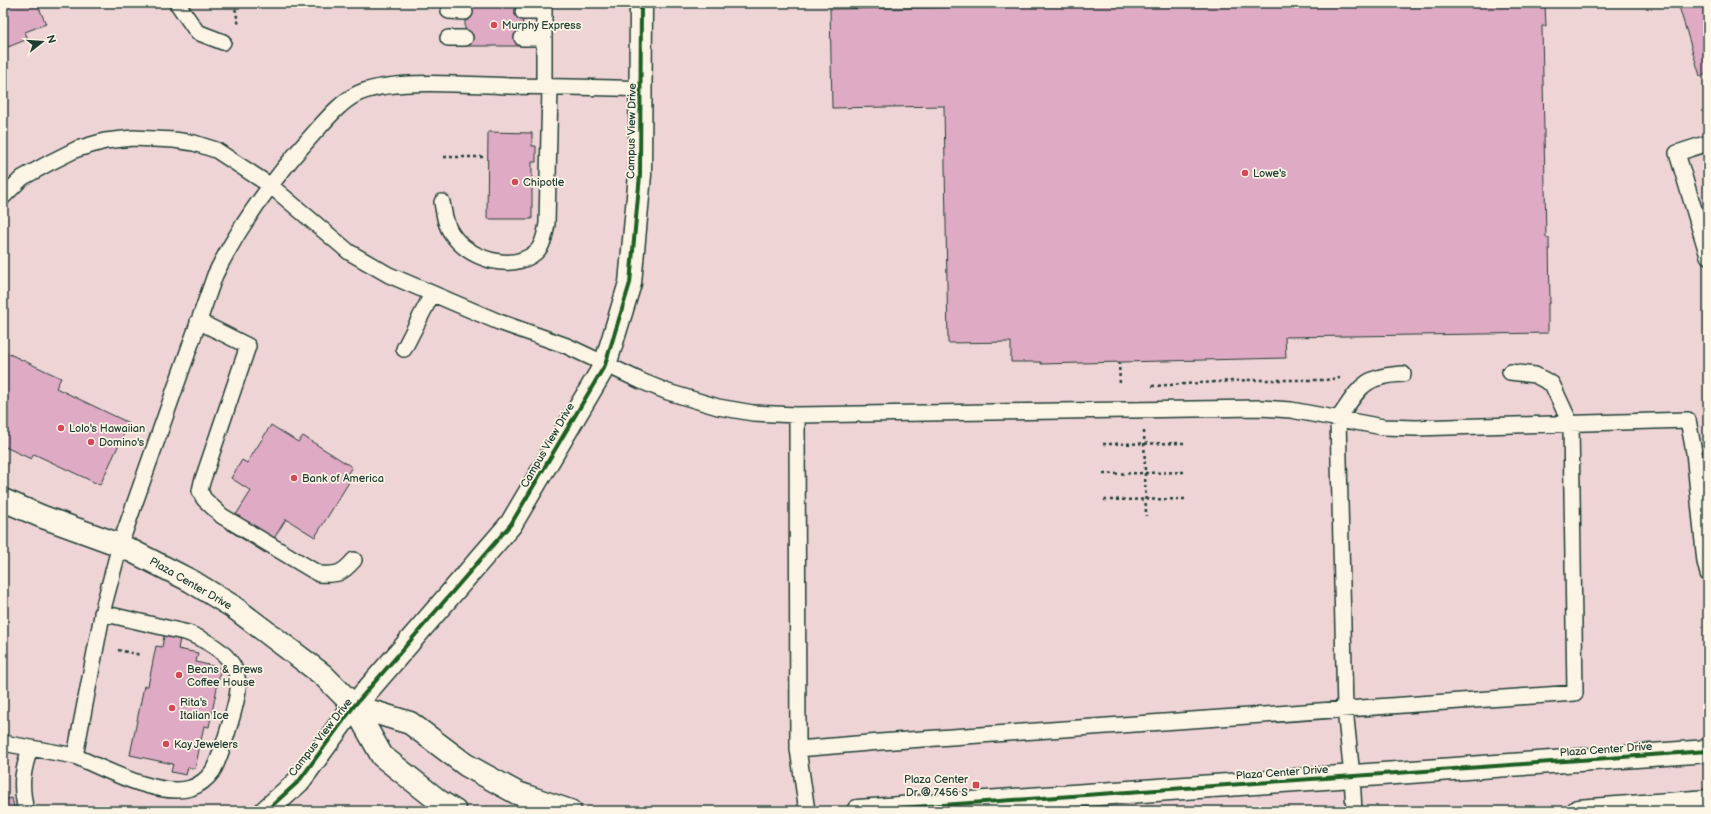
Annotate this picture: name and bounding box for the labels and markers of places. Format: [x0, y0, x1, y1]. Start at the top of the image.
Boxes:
place label: Murphy Express [502, 19, 582, 32]
marker: Murphy Express [489, 20, 499, 30]
place label: Lowe's [1253, 167, 1287, 180]
marker: Lowe's [1240, 168, 1250, 178]
place label: Chipotle [523, 176, 565, 189]
marker: Chipotle [510, 177, 520, 187]
place label: Lolo's Hawaiian [69, 422, 145, 435]
marker: Lolo's Hawaiian [56, 423, 66, 433]
place label: Domino's [99, 436, 145, 449]
marker: Domino's [86, 437, 96, 447]
place label: Bank of America [302, 472, 384, 485]
marker: Bank of America [289, 473, 299, 483]
place label: Beans & Brews Coffee House [187, 663, 263, 689]
marker: Beans & Brews Coffee House [174, 670, 184, 680]
place label: Rita's Italian Ice [180, 696, 229, 722]
marker: Rita's Italian Ice [167, 703, 177, 713]
place label: Kay Jewelers [174, 738, 239, 751]
marker: Kay Jewelers [161, 739, 171, 749]
place label: Plaza Center Dr @ 7456 S [904, 773, 969, 799]
marker: Plaza Center Dr @ 7456 S [971, 780, 981, 790]

